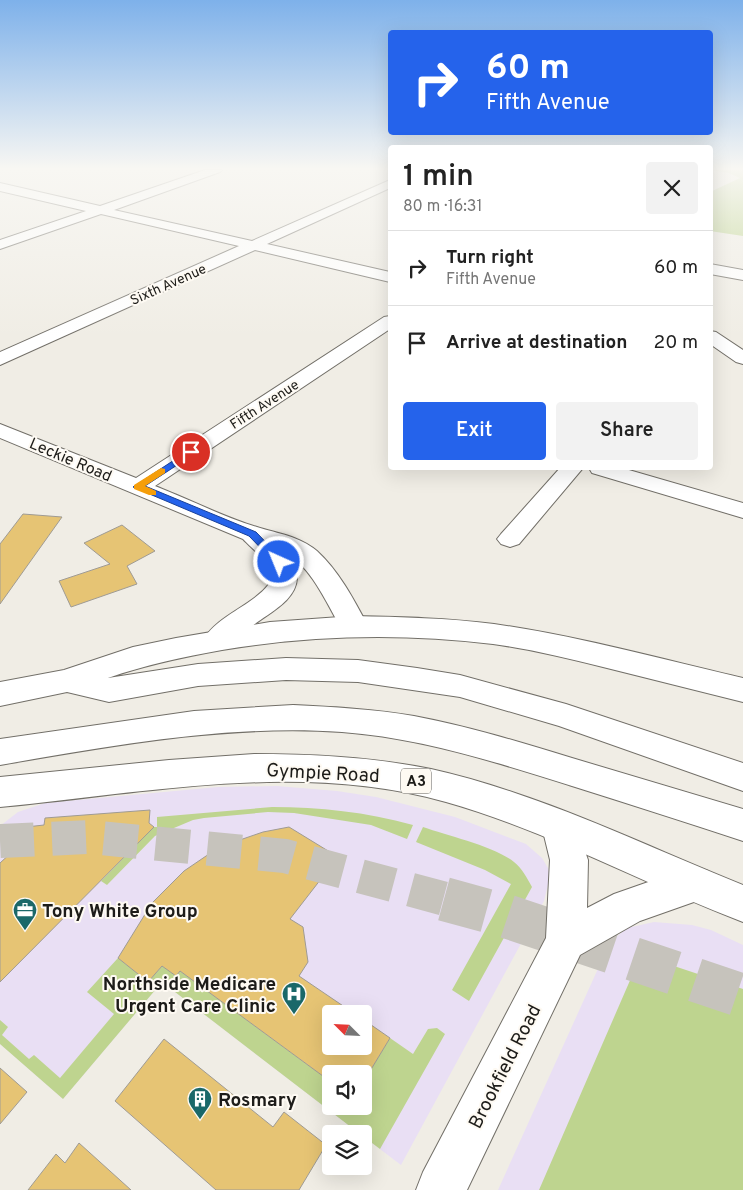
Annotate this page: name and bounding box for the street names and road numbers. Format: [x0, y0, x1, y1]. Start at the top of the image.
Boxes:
street label: Sixth Avenue [128, 261, 209, 310]
street label: Fifth Avenue [227, 377, 302, 434]
street label: Leckie Road [26, 434, 115, 487]
street label: Gympie Road [266, 759, 380, 789]
road number: A3 [401, 768, 431, 794]
street label: Brookfield Road [464, 1001, 547, 1133]

